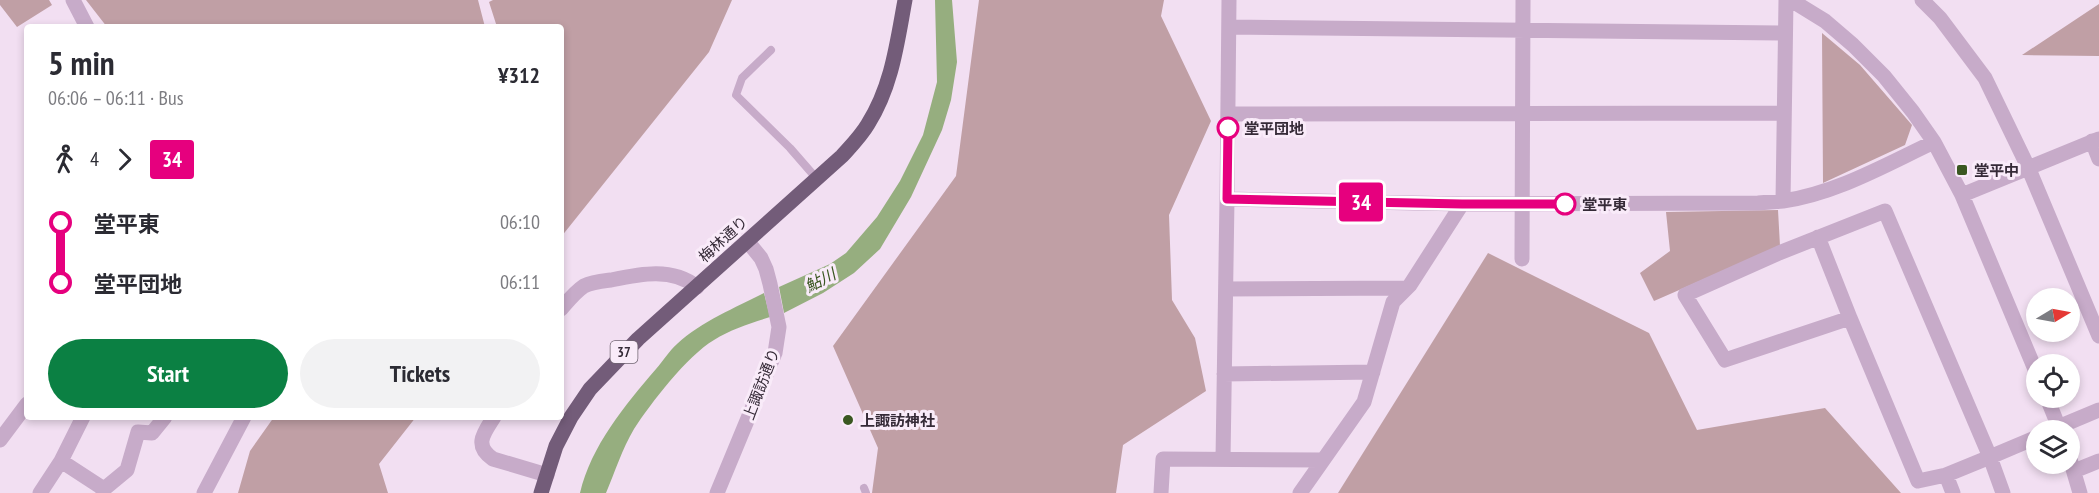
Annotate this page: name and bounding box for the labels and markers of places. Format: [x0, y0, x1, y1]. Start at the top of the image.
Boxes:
marker: 堂平団地 [1217, 117, 1239, 139]
place label: 堂平団地 [1244, 119, 1304, 138]
place label: 堂平中 [1974, 161, 2019, 180]
marker: 堂平中 [1955, 163, 1969, 177]
marker: 堂平東 [1554, 193, 1576, 215]
place label: 堂平東 [1582, 195, 1627, 214]
place label: 上諏訪神社 [860, 411, 935, 430]
marker: 上諏訪神社 [841, 413, 855, 427]

